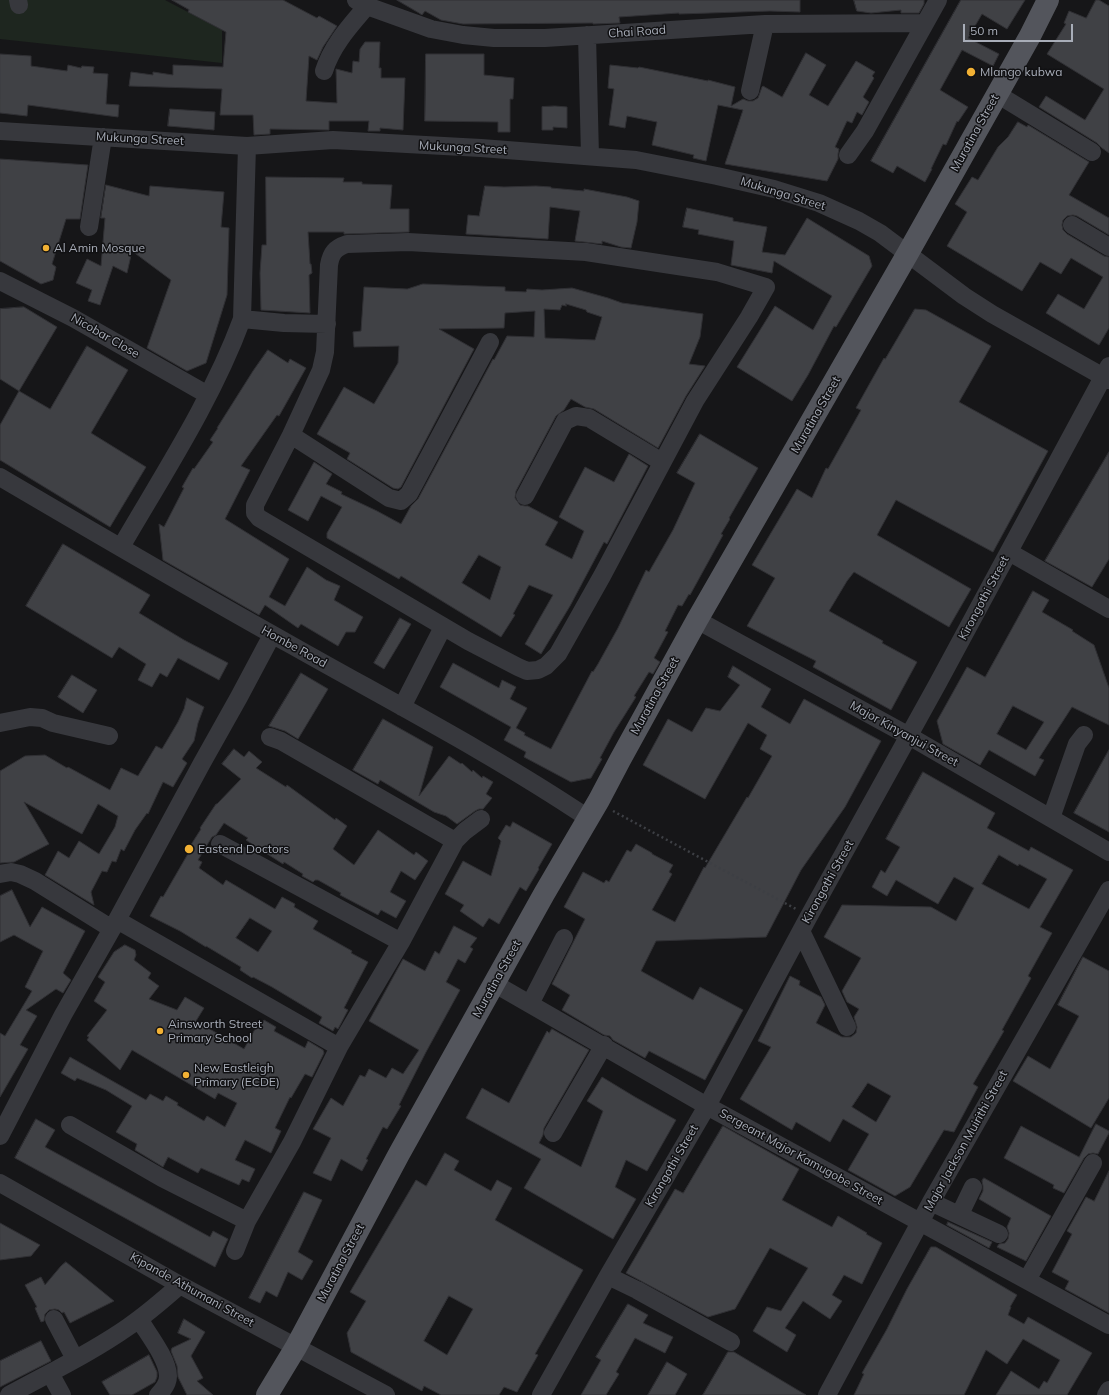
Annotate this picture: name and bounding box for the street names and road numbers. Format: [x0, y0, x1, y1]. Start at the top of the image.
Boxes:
street label: Chai Road [608, 23, 666, 41]
street label: Muratina Street [948, 92, 1002, 174]
street label: Mukunga Street [96, 130, 184, 148]
street label: Mukunga Street [419, 139, 507, 157]
street label: Mukunga Street [739, 174, 827, 214]
street label: Nicobar Close [68, 311, 142, 361]
street label: Muratina Street [788, 374, 844, 456]
street label: Kirongothi Street [956, 554, 1012, 642]
street label: Hombe Road [259, 623, 329, 671]
street label: Muratina Street [628, 655, 682, 737]
street label: Major Kinyanjui Street [847, 698, 961, 770]
street label: Kirongothi Street [799, 838, 857, 926]
street label: Muratina Street [470, 938, 524, 1020]
street label: Major Jackson Muirithi Street [921, 1068, 1011, 1214]
street label: Sergeant Major Kamugobe Street [717, 1106, 885, 1208]
street label: Kirongothi Street [642, 1122, 702, 1210]
street label: Muratina Street [314, 1222, 368, 1304]
street label: Kipande Athumani Street [127, 1250, 257, 1330]

